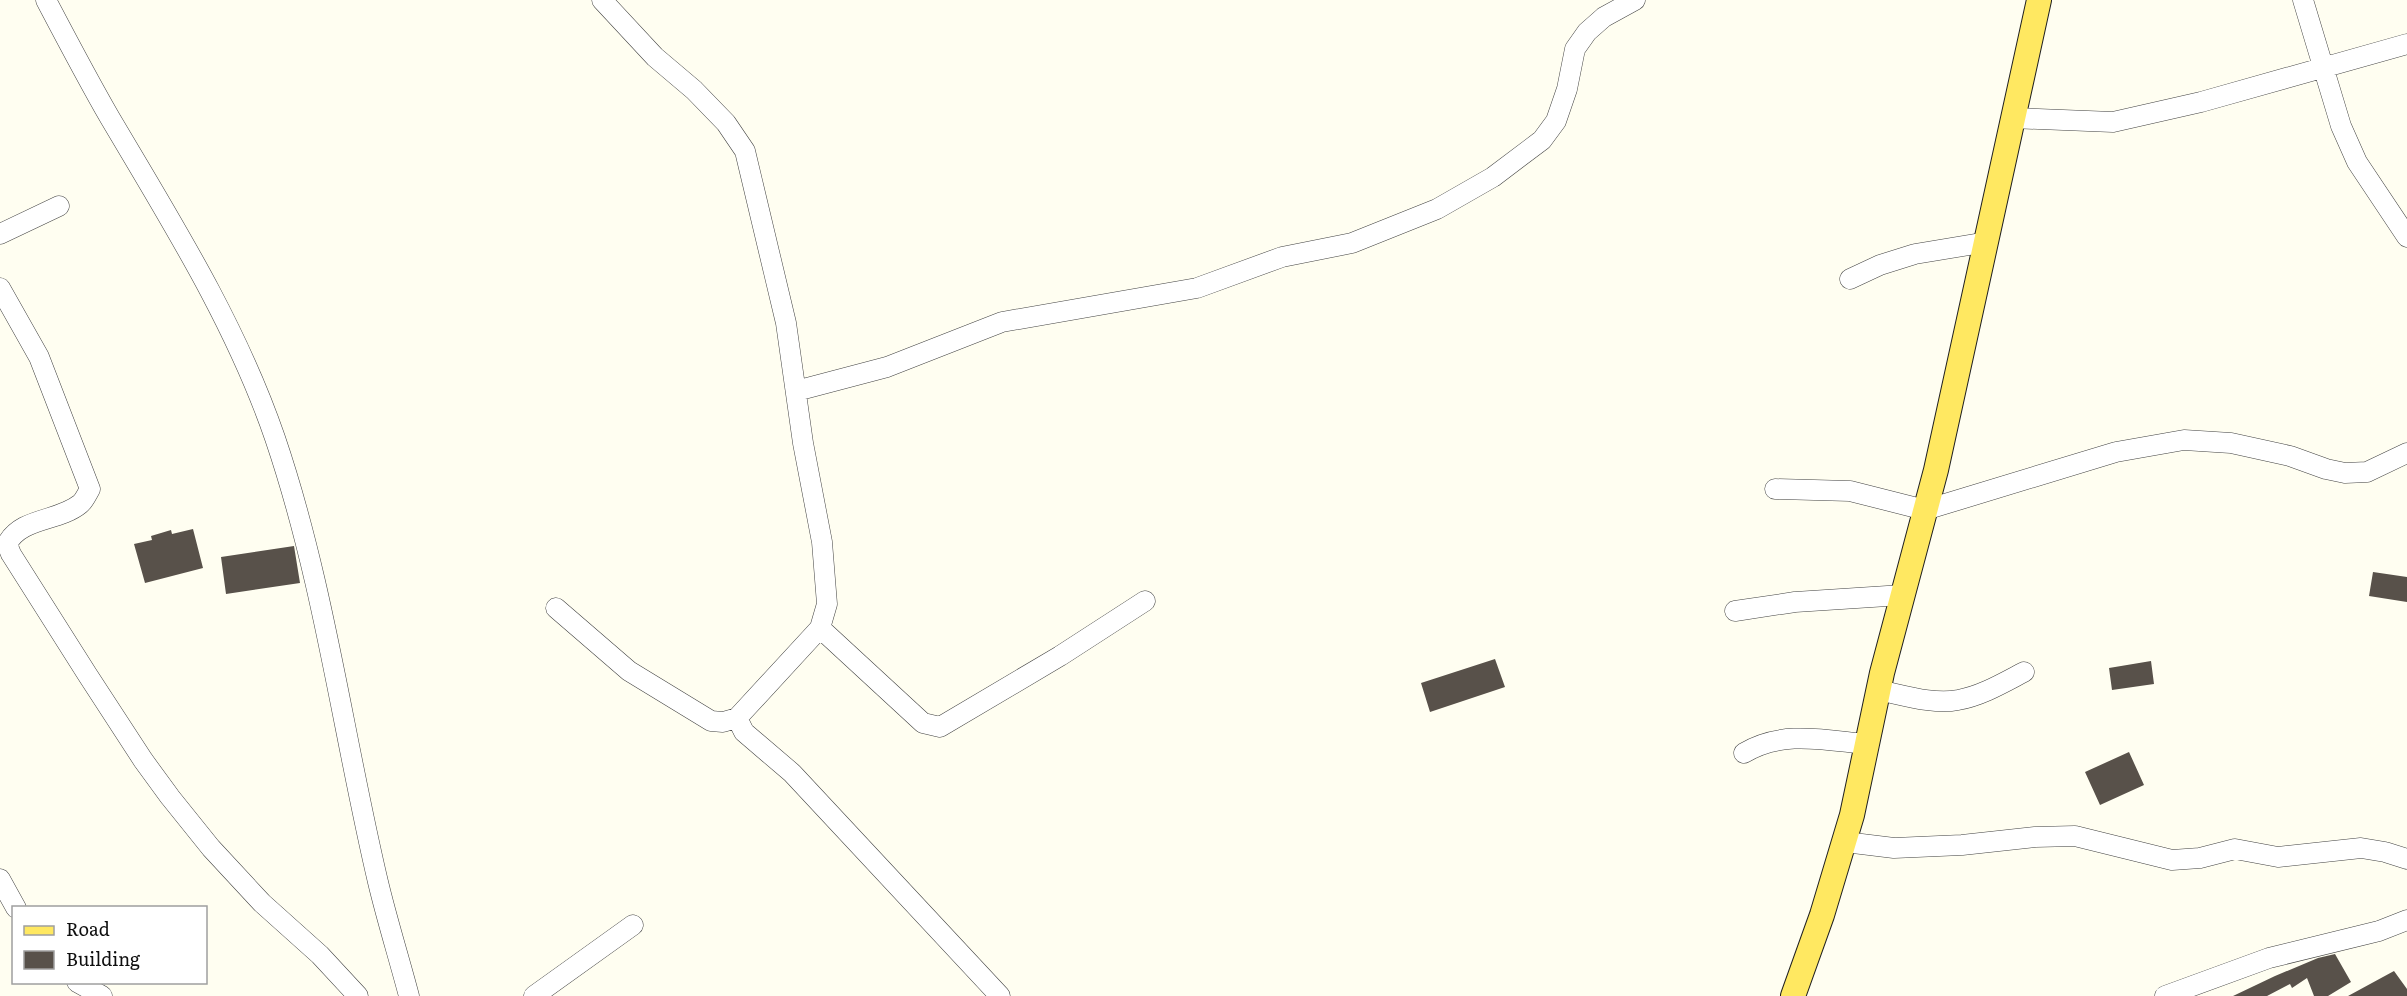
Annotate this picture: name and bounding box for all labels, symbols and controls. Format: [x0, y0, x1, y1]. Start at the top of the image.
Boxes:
legend [12, 906, 207, 984]
text: Road [66, 915, 110, 942]
text: Building [66, 945, 141, 972]

